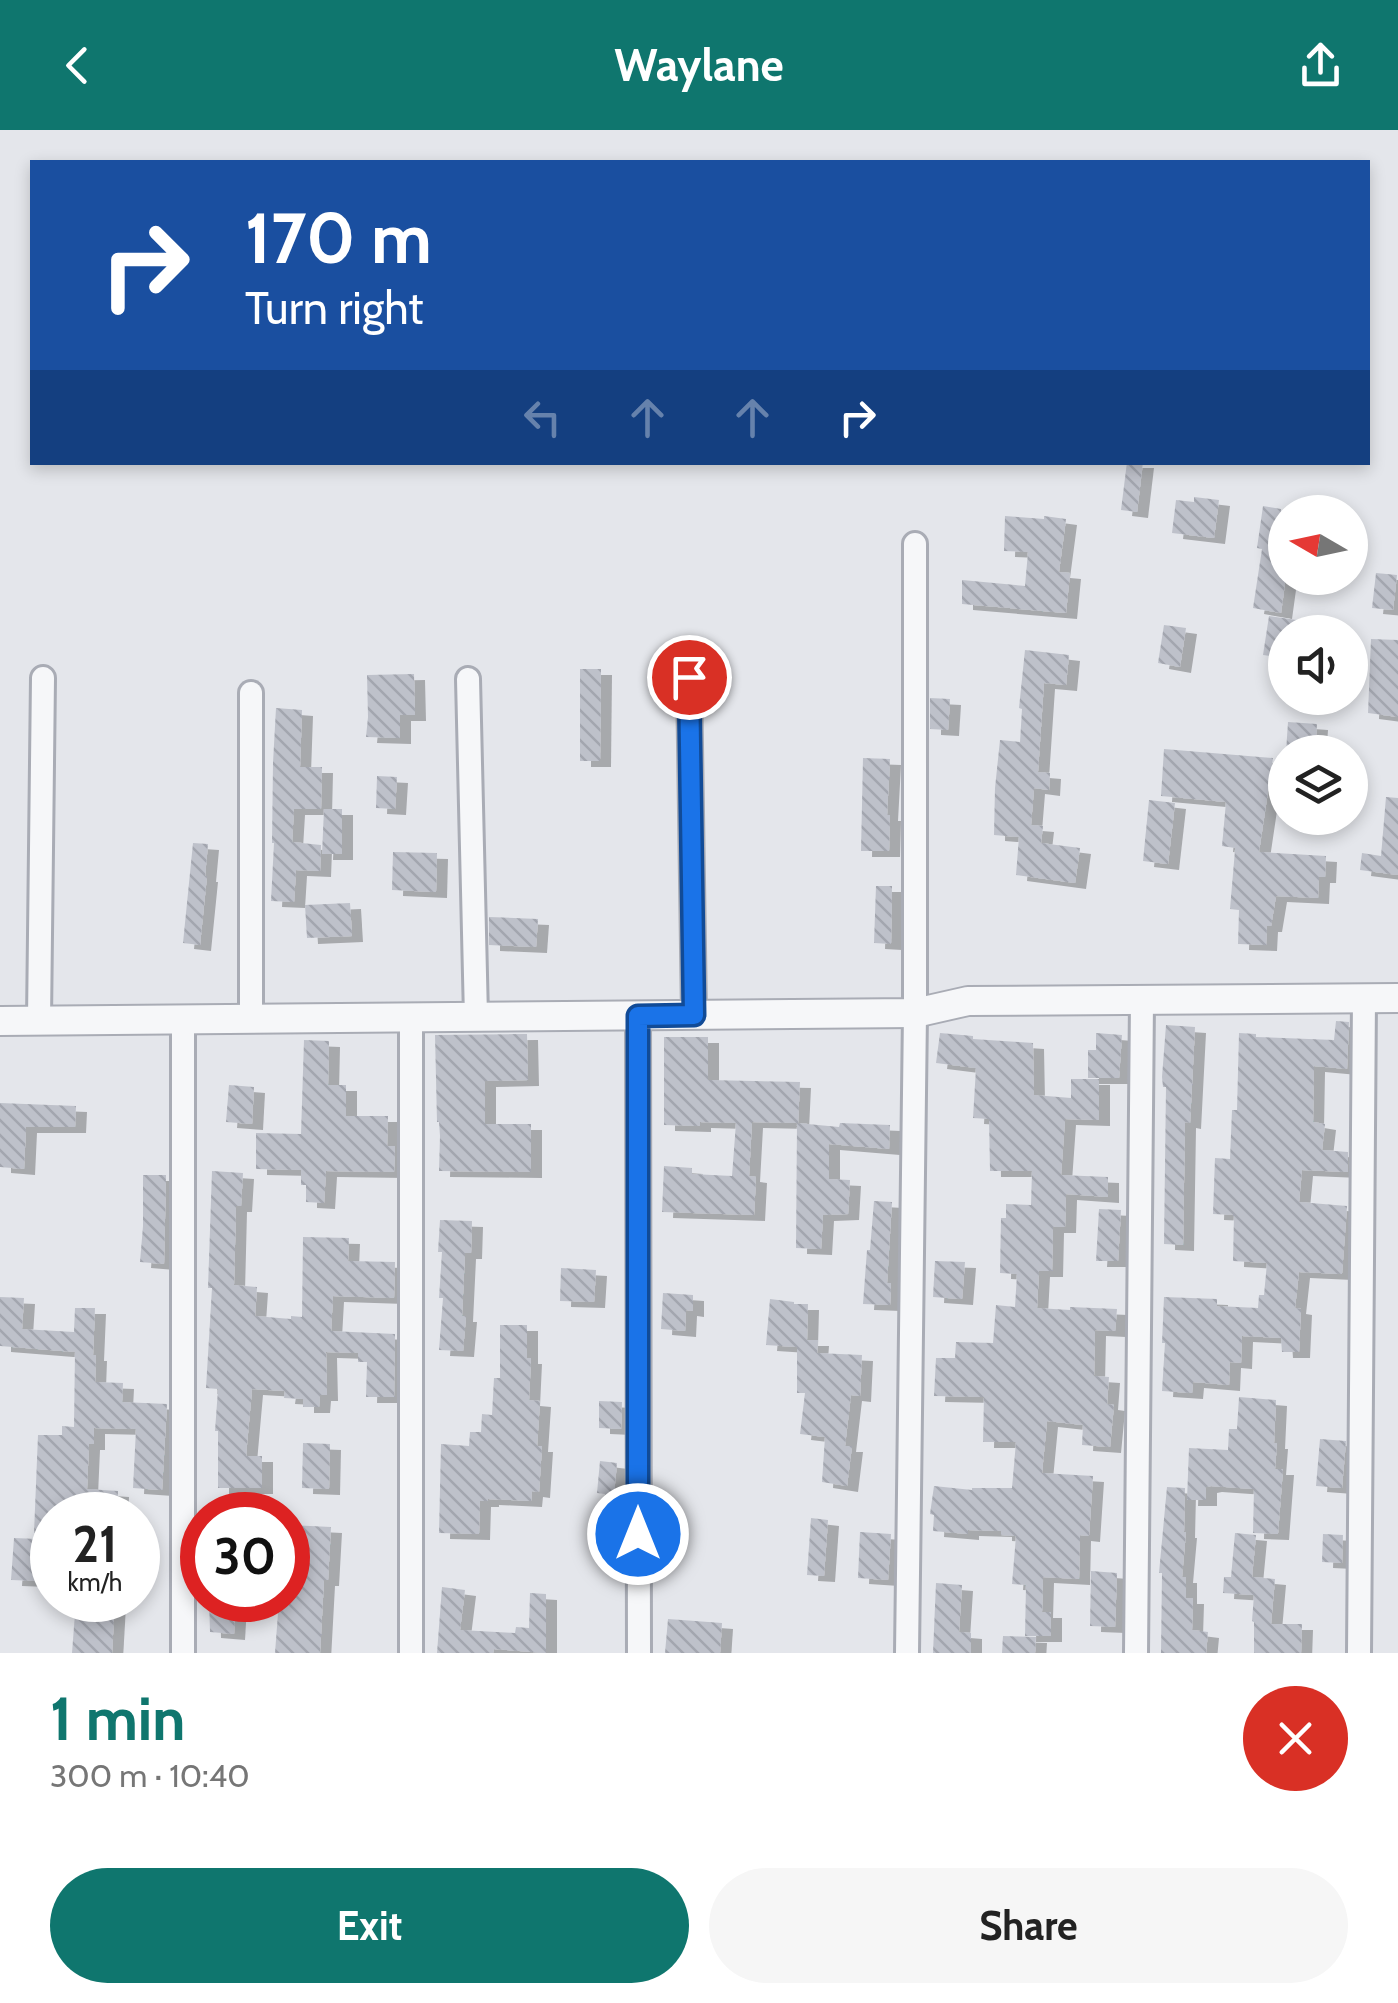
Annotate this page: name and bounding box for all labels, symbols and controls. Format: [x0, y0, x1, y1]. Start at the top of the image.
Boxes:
icon: back [50, 38, 105, 93]
text: Waylane [614, 38, 784, 92]
icon: share [1293, 38, 1348, 93]
text: 170 m [245, 195, 432, 281]
icon: right [80, 200, 210, 330]
text: Turn right [245, 281, 424, 335]
icon: left [515, 390, 570, 445]
icon: ahead [620, 390, 675, 445]
icon: ahead [725, 390, 780, 445]
icon: right [830, 390, 885, 445]
north arrow [1268, 495, 1368, 595]
map controls [1268, 495, 1368, 835]
button: sound [1268, 615, 1368, 715]
pin [647, 635, 732, 720]
icon: arrive [662, 650, 717, 705]
button: layers [1268, 735, 1368, 835]
position arrow [586, 1482, 690, 1586]
speed limit sign: 30 [180, 1492, 310, 1622]
text: 21 [73, 1514, 117, 1575]
text: km/h [68, 1567, 122, 1597]
text: 1 min [50, 1682, 185, 1755]
button: close [1243, 1686, 1348, 1791]
text: 300 m · 10:40 [50, 1756, 250, 1795]
button: Exit [50, 1868, 689, 1983]
button: Share [709, 1868, 1348, 1983]

